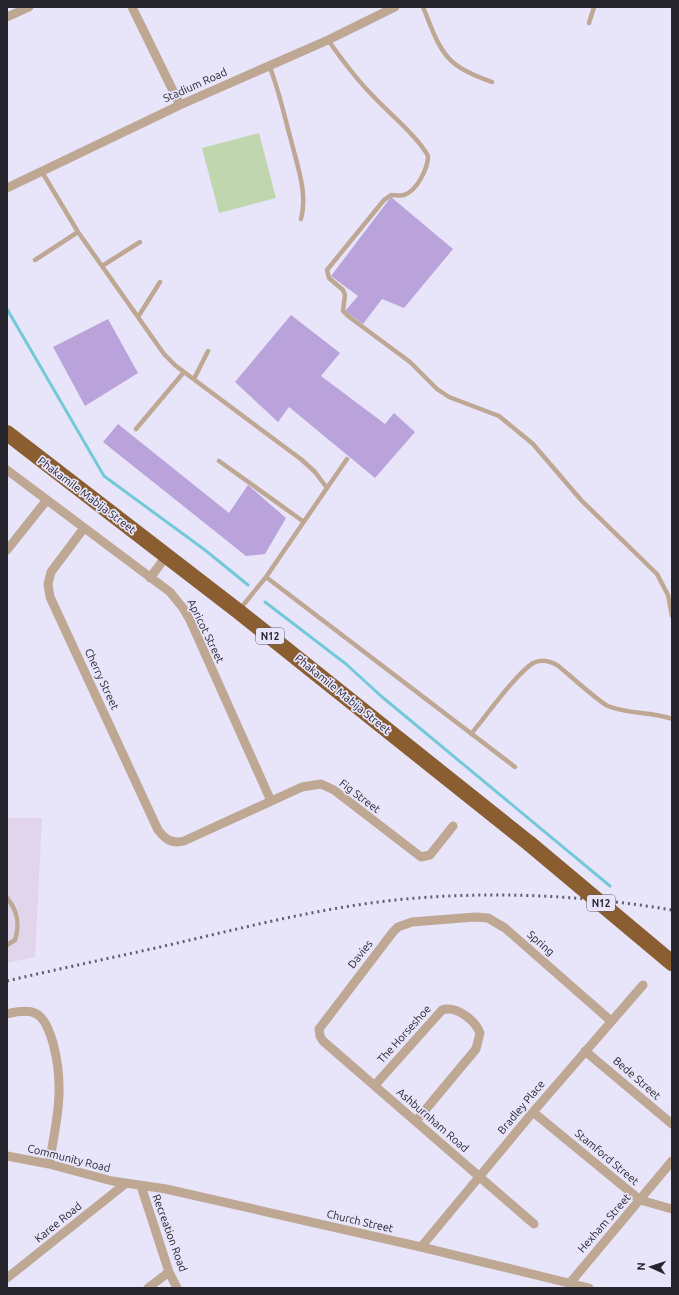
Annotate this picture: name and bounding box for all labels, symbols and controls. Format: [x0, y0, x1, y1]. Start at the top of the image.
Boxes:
street label: Stadium Road [161, 66, 229, 104]
street label: Phakamile Mabija Street [36, 454, 139, 536]
street label: Apricot Street [185, 597, 227, 665]
road number: N12 [256, 628, 284, 644]
street label: Cherry Street [83, 646, 122, 712]
street label: Phakamile Mabija Street [293, 652, 394, 737]
street label: Fig Street [337, 777, 383, 816]
road number: N12 [587, 895, 615, 911]
street label: Spring [525, 928, 557, 958]
street label: Davies [345, 937, 375, 970]
street label: The Horseshoe [375, 1003, 433, 1065]
street label: Bede Street [611, 1054, 664, 1102]
street label: Bradley Place [495, 1078, 547, 1136]
street label: Ashburnham Road [395, 1086, 471, 1154]
street label: Stamford Street [573, 1127, 642, 1188]
street label: Community Road [26, 1142, 112, 1174]
street label: Hexham Street [575, 1191, 633, 1255]
street label: Recreation Road [150, 1193, 190, 1273]
street label: Karee Road [32, 1200, 84, 1244]
street label: Church Street [325, 1207, 395, 1235]
north arrow [631, 1247, 671, 1287]
text: N [635, 1262, 647, 1271]

